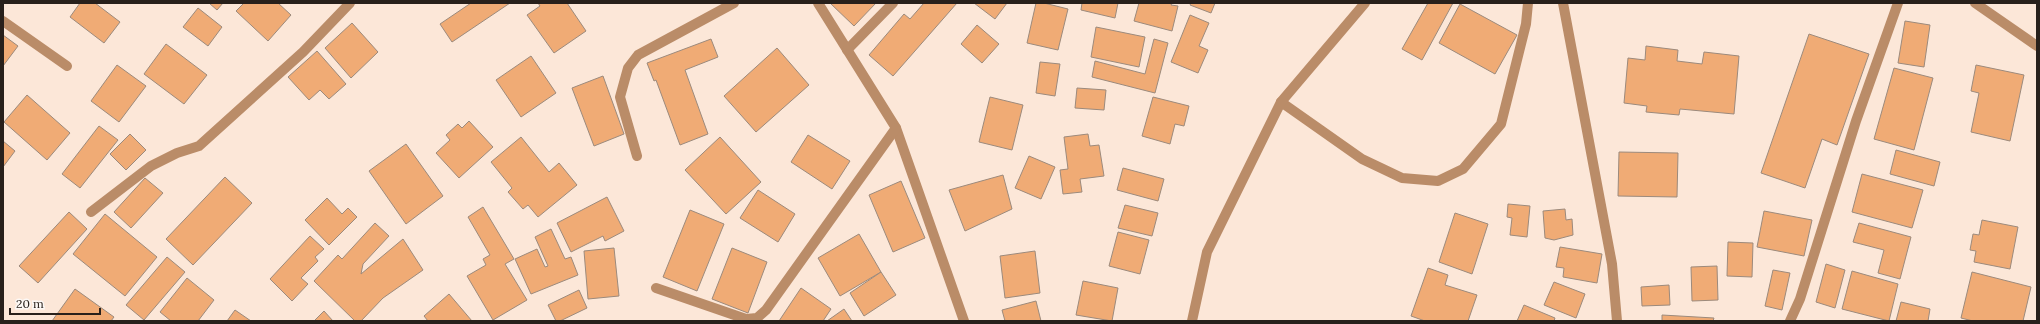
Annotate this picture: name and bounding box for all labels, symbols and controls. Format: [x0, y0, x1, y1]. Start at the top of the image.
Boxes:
scale bar [10, 290, 100, 316]
text: 20 m [16, 296, 44, 311]

